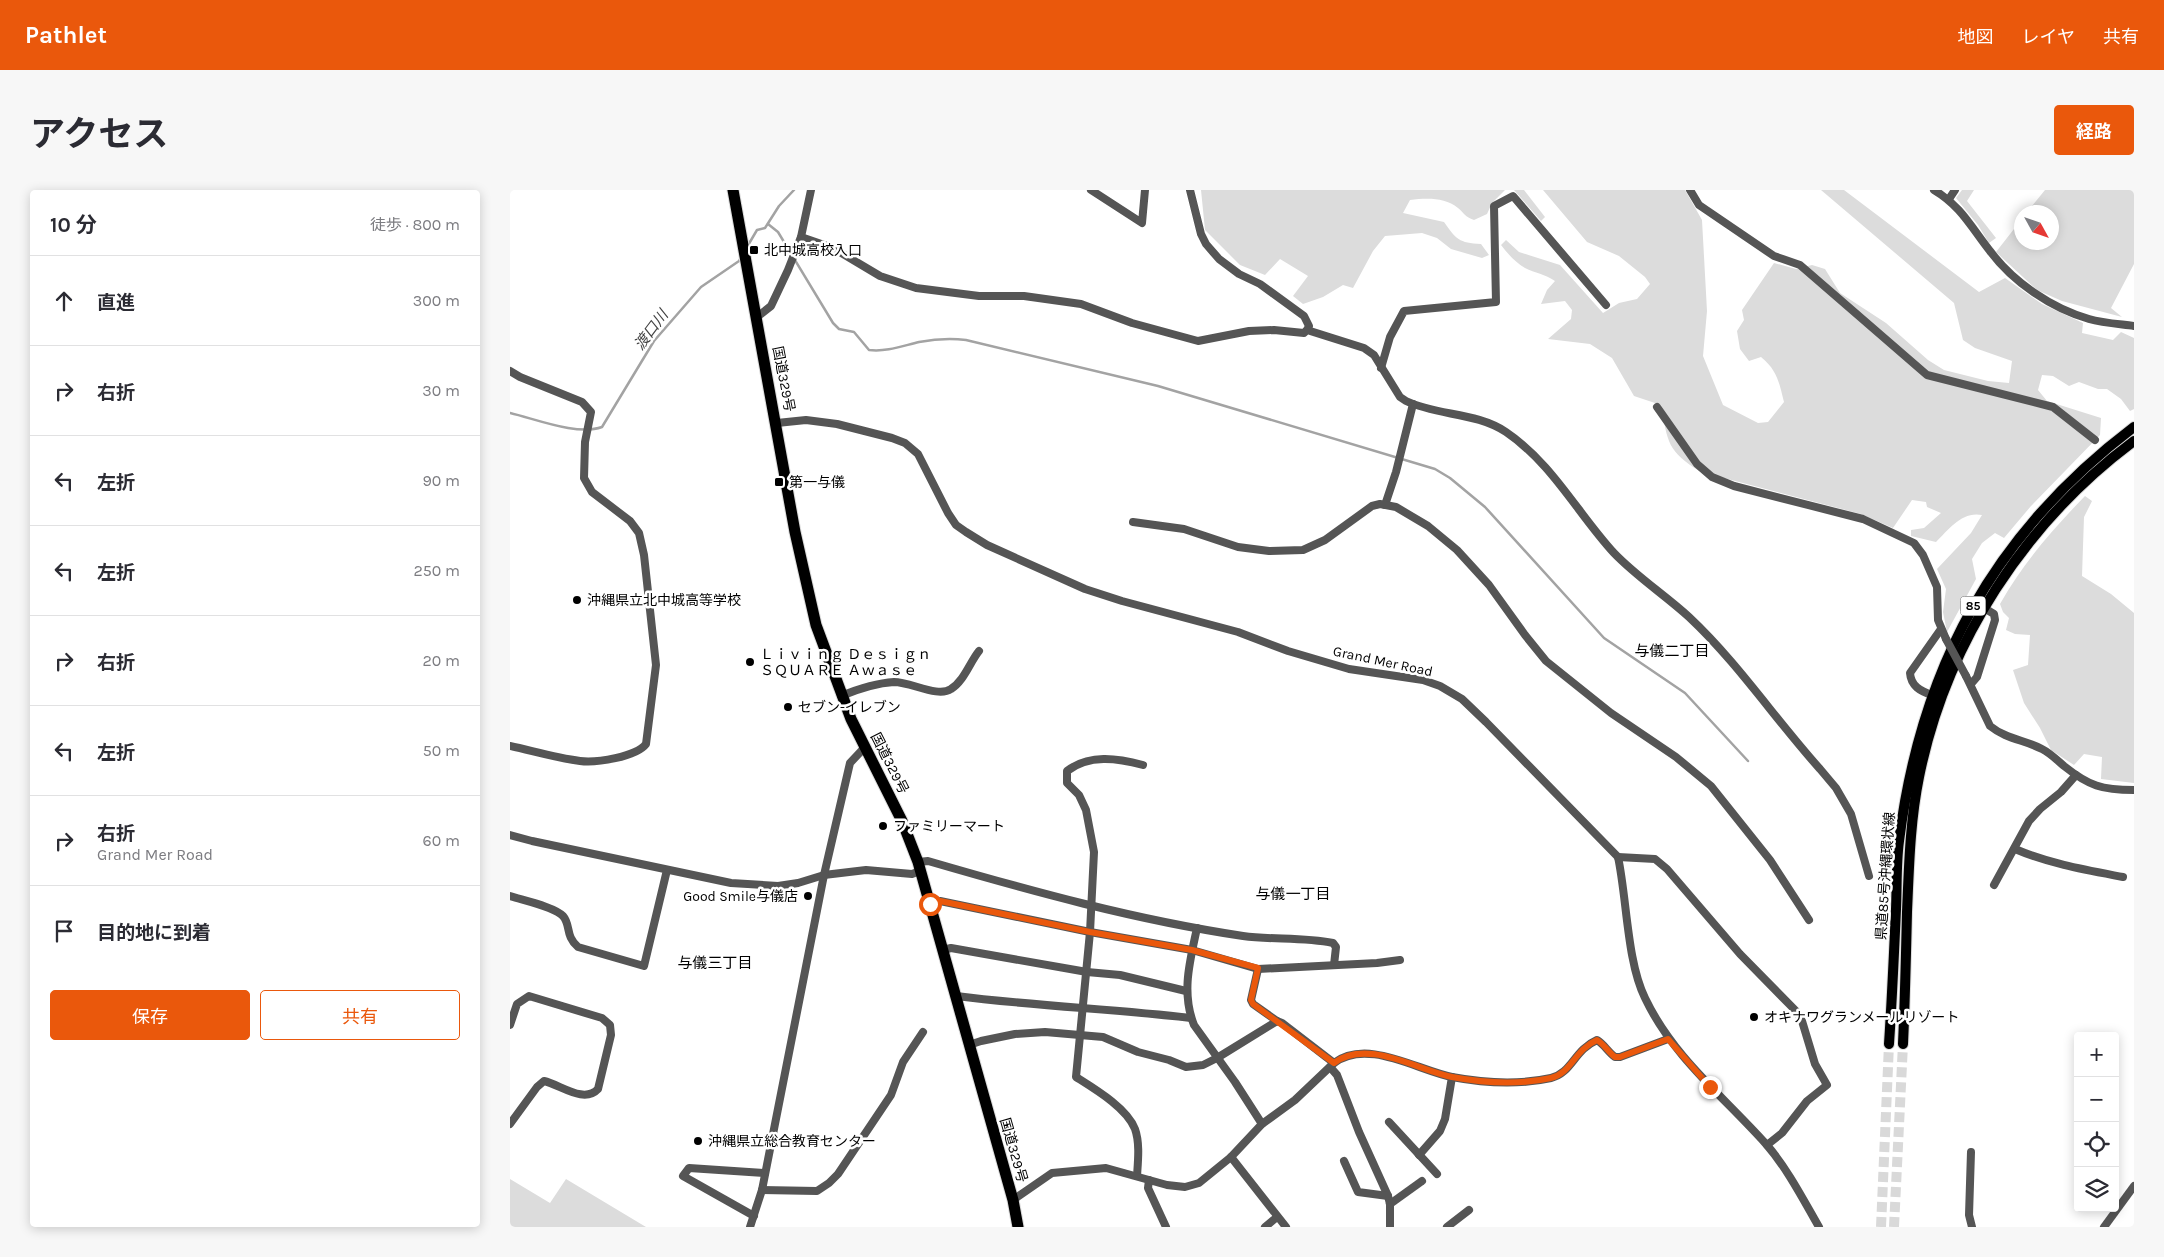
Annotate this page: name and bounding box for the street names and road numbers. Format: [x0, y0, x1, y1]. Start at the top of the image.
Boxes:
street label: 国道329号 [769, 345, 798, 413]
road number: 85 [1960, 596, 1986, 616]
street label: Grand Mer Road [1331, 643, 1434, 680]
street label: 国道329号 [867, 730, 912, 797]
street label: 県道85号沖縄環状線 [1873, 811, 1898, 941]
street label: 国道329号 [996, 1116, 1031, 1184]

